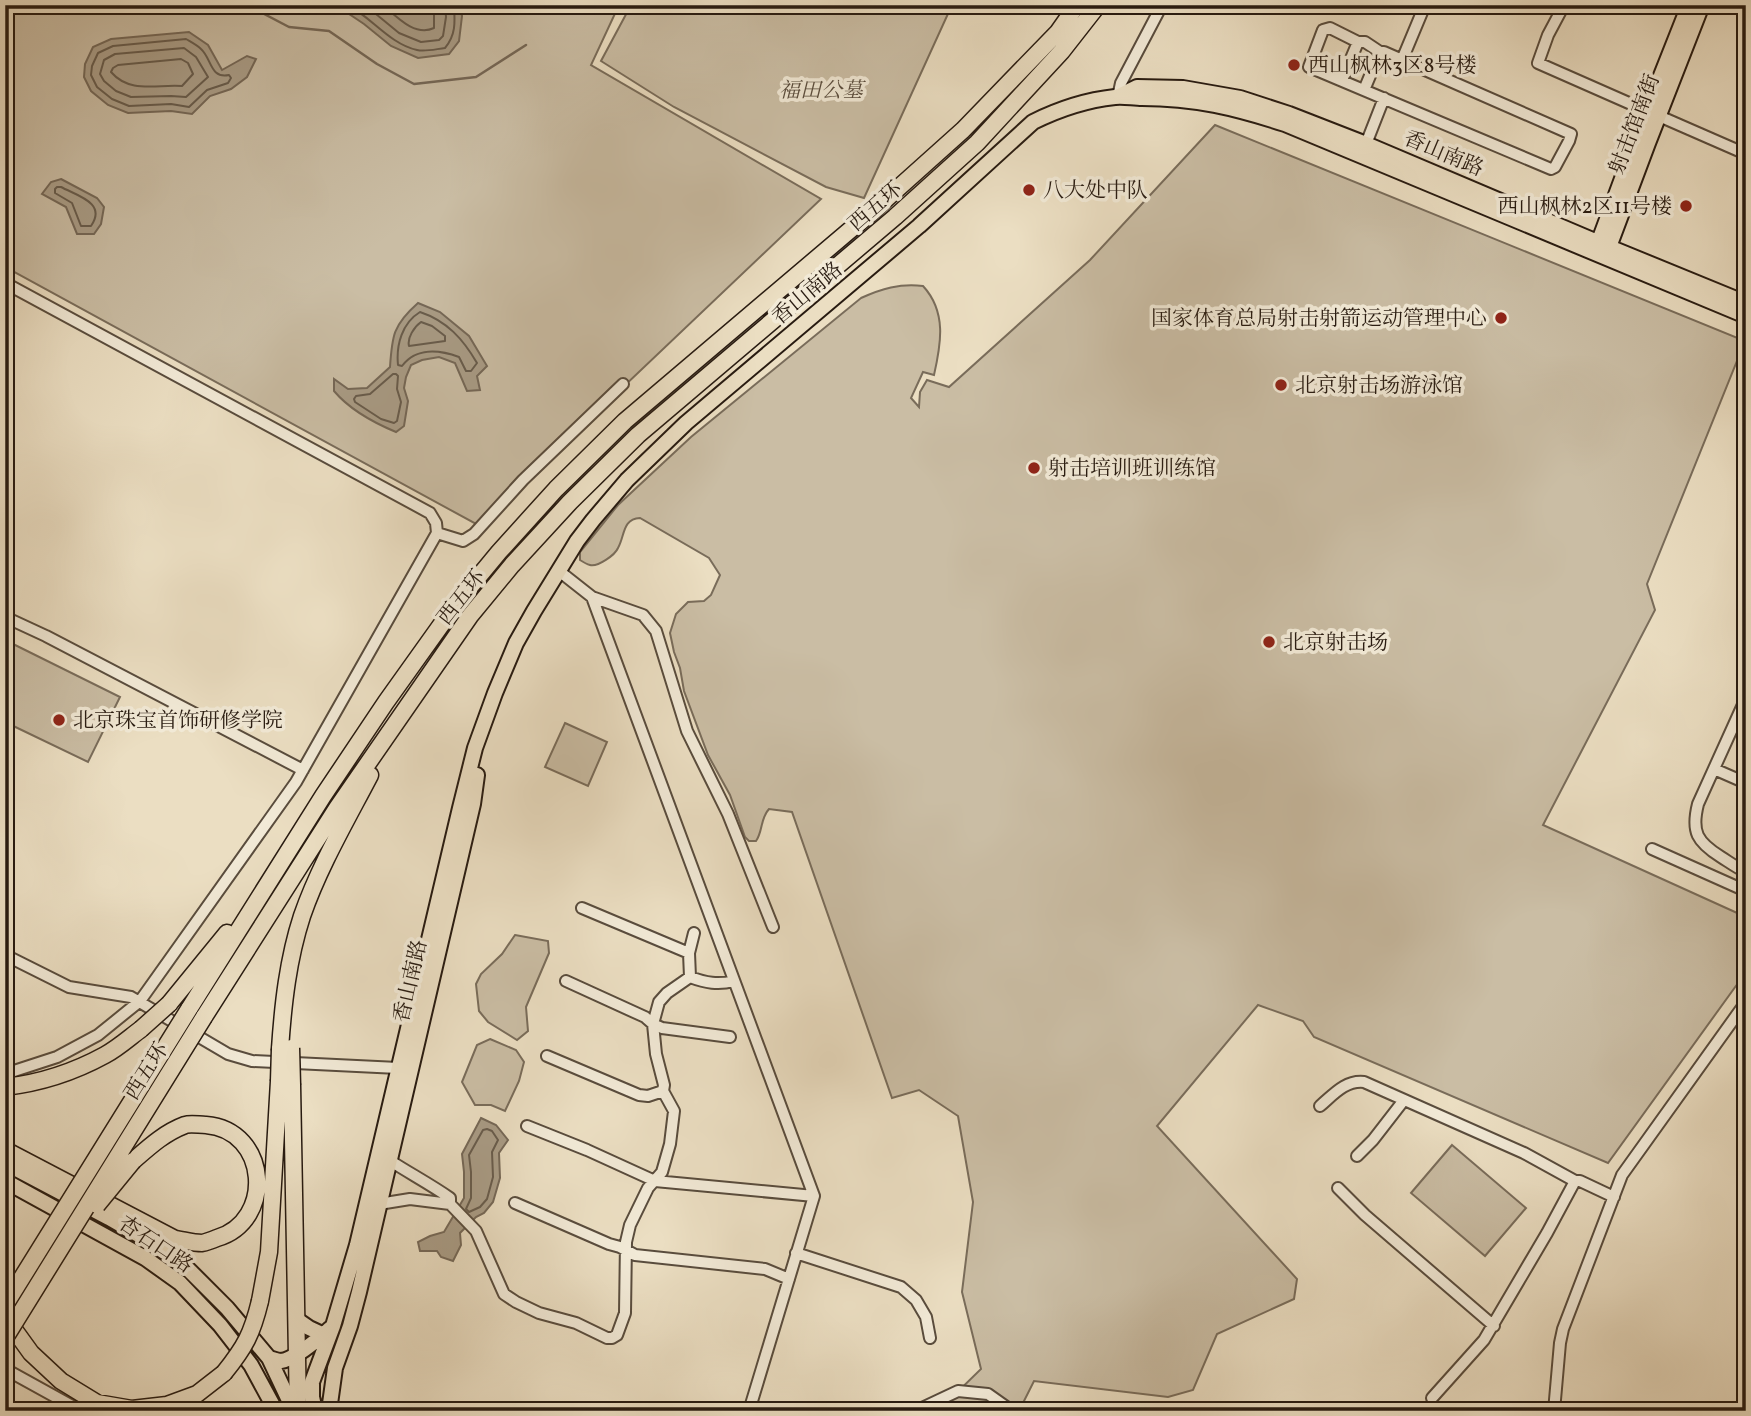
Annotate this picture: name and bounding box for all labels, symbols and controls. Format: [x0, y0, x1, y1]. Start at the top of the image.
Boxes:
place label: 西山枫林3区8号楼 [1308, 52, 1476, 81]
marker: 西山枫林3区8号楼 [1286, 57, 1302, 73]
street label: 射击馆南街 [1603, 70, 1668, 179]
park label: 福田公墓 [779, 77, 866, 106]
street label: 香山南路 [1399, 125, 1488, 184]
street label: 西五环 [843, 176, 909, 239]
place label: 八大处中队 [1043, 177, 1148, 206]
marker: 八大处中队 [1021, 182, 1037, 198]
place label: 西山枫林2区11号楼 [1497, 193, 1672, 222]
marker: 西山枫林2区11号楼 [1678, 198, 1694, 214]
street label: 香山南路 [766, 256, 849, 332]
place label: 国家体育总局射击射箭运动管理中心 [1151, 305, 1487, 334]
marker: 国家体育总局射击射箭运动管理中心 [1493, 310, 1509, 326]
place label: 北京射击场游泳馆 [1295, 372, 1463, 401]
marker: 北京射击场游泳馆 [1273, 377, 1289, 393]
place label: 射击培训班训练馆 [1048, 455, 1216, 484]
marker: 射击培训班训练馆 [1026, 460, 1042, 476]
street label: 西五环 [431, 564, 493, 632]
place label: 北京射击场 [1283, 629, 1388, 658]
marker: 北京射击场 [1261, 634, 1277, 650]
place label: 北京珠宝首饰研修学院 [73, 707, 283, 736]
marker: 北京珠宝首饰研修学院 [51, 712, 67, 728]
street label: 香山南路 [388, 937, 435, 1026]
street label: 西五环 [118, 1037, 176, 1106]
street label: 杏石口路 [112, 1210, 198, 1281]

